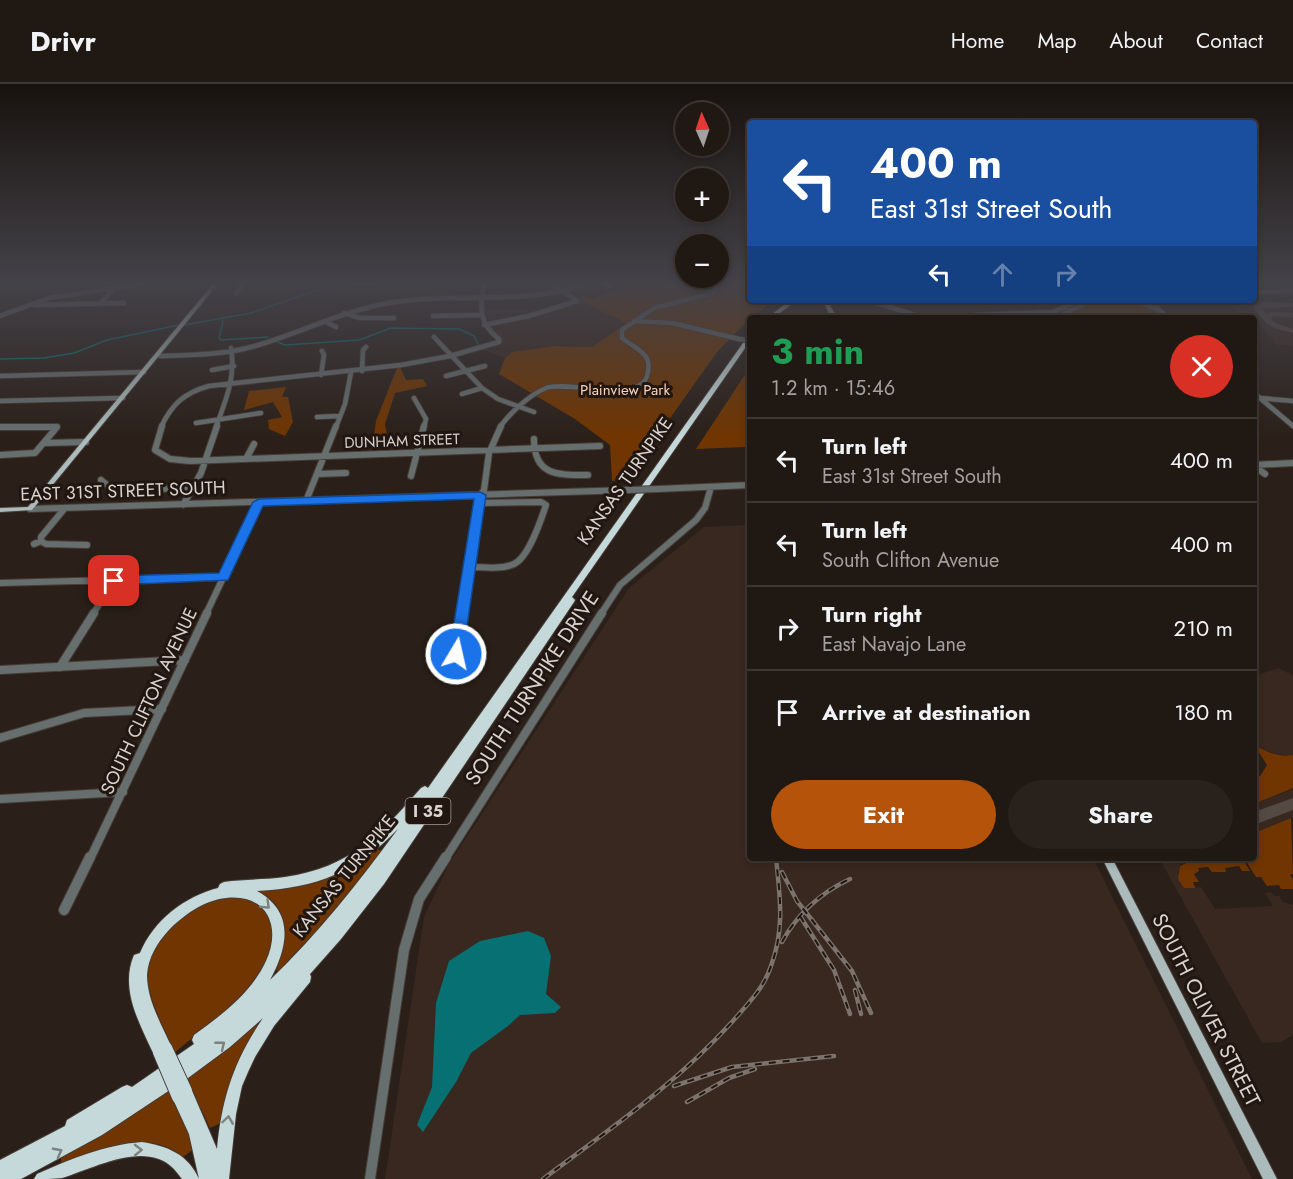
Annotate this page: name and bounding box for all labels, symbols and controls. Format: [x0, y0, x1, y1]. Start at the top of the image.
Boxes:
text: Drivr [30, 21, 96, 62]
text: Home [951, 26, 1004, 56]
text: Map [1037, 26, 1077, 56]
text: About [1110, 26, 1163, 56]
text: Contact [1196, 26, 1263, 56]
north arrow [675, 102, 729, 156]
map controls [675, 102, 729, 288]
text: 400 m [870, 133, 1002, 194]
icon: left [771, 144, 849, 222]
button: + [675, 168, 729, 222]
text: East 31st Street South [870, 189, 1113, 228]
button: − [675, 234, 729, 288]
icon: left [923, 258, 956, 291]
icon: ahead [986, 258, 1019, 291]
icon: right [1049, 258, 1082, 291]
text: 3 min [771, 325, 864, 377]
button: close [1170, 335, 1233, 398]
text: 1.2 km · 15:46 [771, 374, 895, 403]
park label: Plainview Park [580, 379, 670, 401]
street label: KANSAS TURNPIKE [571, 412, 679, 550]
street label: DUNHAM STREET [344, 428, 460, 454]
text: Turn left [822, 430, 907, 462]
icon: left [771, 444, 804, 477]
text: 400 m [1170, 444, 1233, 476]
text: East 31st Street South [822, 462, 1002, 491]
street label: EAST 31ST STREET SOUTH [20, 474, 226, 508]
text: Turn left [822, 514, 907, 546]
icon: left [771, 528, 804, 561]
text: 400 m [1170, 528, 1233, 560]
text: South Clifton Avenue [822, 546, 999, 575]
pin [88, 555, 139, 606]
icon: arrive [97, 564, 130, 597]
street label: SOUTH TURNPIKE DRIVE [458, 585, 606, 791]
text: Turn right [822, 598, 922, 630]
street label: SOUTH CLIFTON AVENUE [94, 603, 204, 799]
icon: right [771, 612, 804, 645]
text: 210 m [1174, 612, 1233, 644]
position arrow [424, 622, 488, 686]
text: East Navajo Lane [822, 630, 966, 659]
icon: arrive [771, 696, 804, 729]
text: Arrive at destination [822, 696, 1031, 728]
text: 180 m [1174, 696, 1233, 728]
button: Exit [771, 780, 996, 849]
button: Share [1008, 780, 1233, 849]
road number: I 35 [406, 798, 450, 824]
street label: KANSAS TURNPIKE [286, 809, 402, 943]
one-way arrow [260, 898, 270, 909]
street label: SOUTH OLIVER STREET [1144, 908, 1268, 1112]
one-way arrow [214, 1041, 225, 1052]
one-way arrow [222, 1115, 234, 1125]
one-way arrow [133, 1143, 142, 1156]
one-way arrow [52, 1148, 62, 1159]

